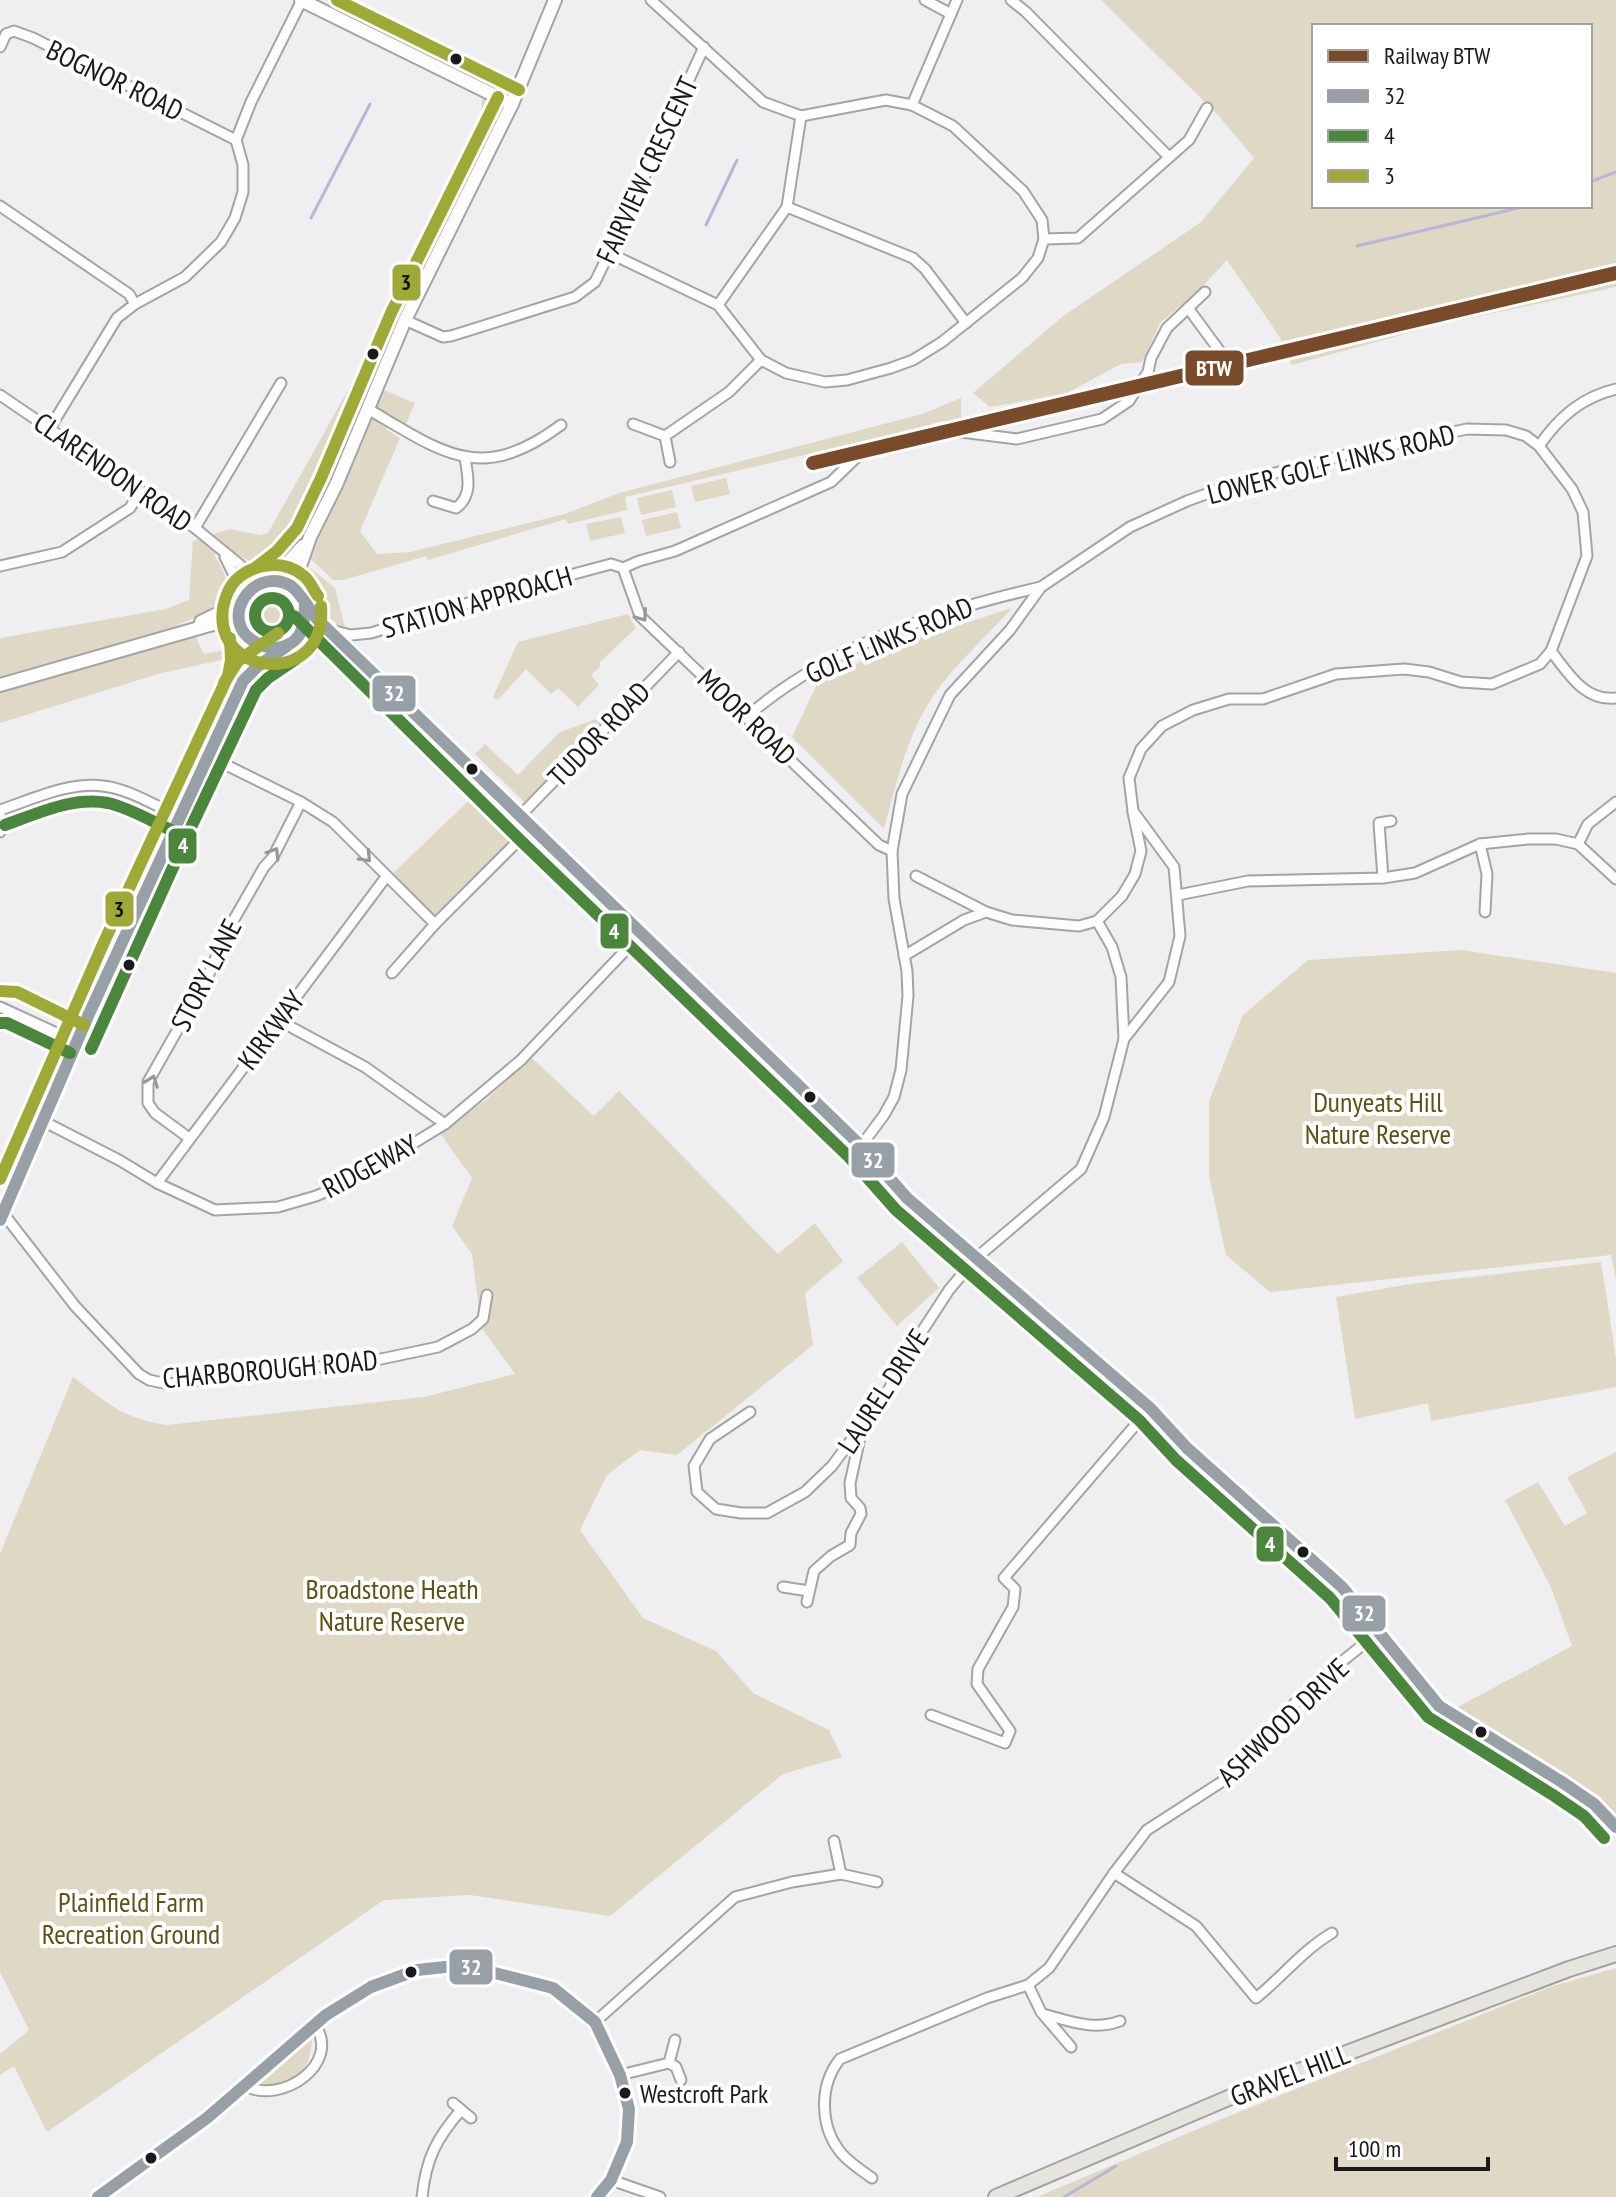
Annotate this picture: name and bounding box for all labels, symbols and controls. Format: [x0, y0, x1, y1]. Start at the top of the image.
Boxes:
legend [1312, 24, 1592, 208]
street label: BOGNOR ROAD [41, 31, 190, 129]
text: Railway BTW [1384, 40, 1491, 71]
unlabelled marker [448, 51, 464, 67]
street label: FAIRVIEW CRESCENT [587, 70, 706, 269]
text: 32 [1384, 80, 1406, 111]
text: 4 [1384, 120, 1395, 151]
text: 3 [1384, 160, 1395, 191]
line badge: 3 [391, 263, 422, 302]
text: 3 [401, 268, 411, 296]
unlabelled marker [365, 346, 381, 362]
line badge: BTW [1184, 349, 1245, 387]
text: BTW [1196, 354, 1232, 382]
street label: CLARENDON ROAD [27, 403, 200, 540]
street label: LOWER GOLF LINKS ROAD [1203, 415, 1458, 512]
street label: STATION APPROACH [378, 557, 576, 646]
street label: GOLF LINKS ROAD [799, 588, 978, 691]
one-way arrow [632, 607, 647, 621]
street label: MOOR ROAD [690, 660, 805, 773]
street label: TUDOR ROAD [540, 673, 658, 794]
line badge: 32 [371, 674, 417, 713]
text: 32 [383, 679, 405, 707]
unlabelled marker [464, 761, 480, 777]
line badge: 4 [167, 827, 198, 865]
text: 4 [178, 831, 189, 859]
one-way arrow [264, 847, 279, 861]
one-way arrow [357, 848, 372, 862]
line badge: 3 [104, 890, 135, 928]
text: 3 [114, 895, 124, 923]
street label: STORY LANE [162, 912, 250, 1037]
line badge: 4 [599, 912, 630, 950]
text: 4 [609, 917, 620, 945]
unlabelled marker [121, 957, 137, 973]
street label: KIRKWAY [229, 982, 313, 1077]
one-way arrow [142, 1075, 158, 1089]
park label: Dunyeats Hill Nature Reserve [1305, 1083, 1451, 1152]
unlabelled marker [802, 1089, 818, 1105]
street label: RIDGEWAY [316, 1125, 424, 1206]
line badge: 32 [850, 1141, 896, 1179]
text: 32 [862, 1146, 884, 1174]
street label: LAUREL DRIVE [829, 1321, 937, 1460]
street label: CHARBOROUGH ROAD [161, 1341, 379, 1396]
line badge: 4 [1255, 1525, 1285, 1563]
text: 4 [1265, 1530, 1276, 1558]
unlabelled marker [1295, 1544, 1311, 1560]
park label: Broadstone Heath Nature Reserve [306, 1570, 478, 1639]
line badge: 32 [1341, 1594, 1387, 1633]
text: 32 [1353, 1599, 1375, 1627]
street label: ASHWOOD DRIVE [1209, 1649, 1357, 1794]
unlabelled marker [1473, 1724, 1489, 1740]
park label: Plainfield Farm Recreation Ground [42, 1883, 220, 1952]
line badge: 32 [448, 1948, 494, 1986]
text: 32 [460, 1953, 482, 1981]
unlabelled marker [403, 1964, 419, 1980]
street label: GRAVEL HILL [1225, 2035, 1355, 2114]
place label: Westcroft Park [640, 2077, 768, 2110]
marker: Westcroft Park [617, 2085, 633, 2101]
scale bar [1336, 2121, 1488, 2171]
text: 100 m [1348, 2133, 1401, 2164]
unlabelled marker [143, 2150, 159, 2166]

